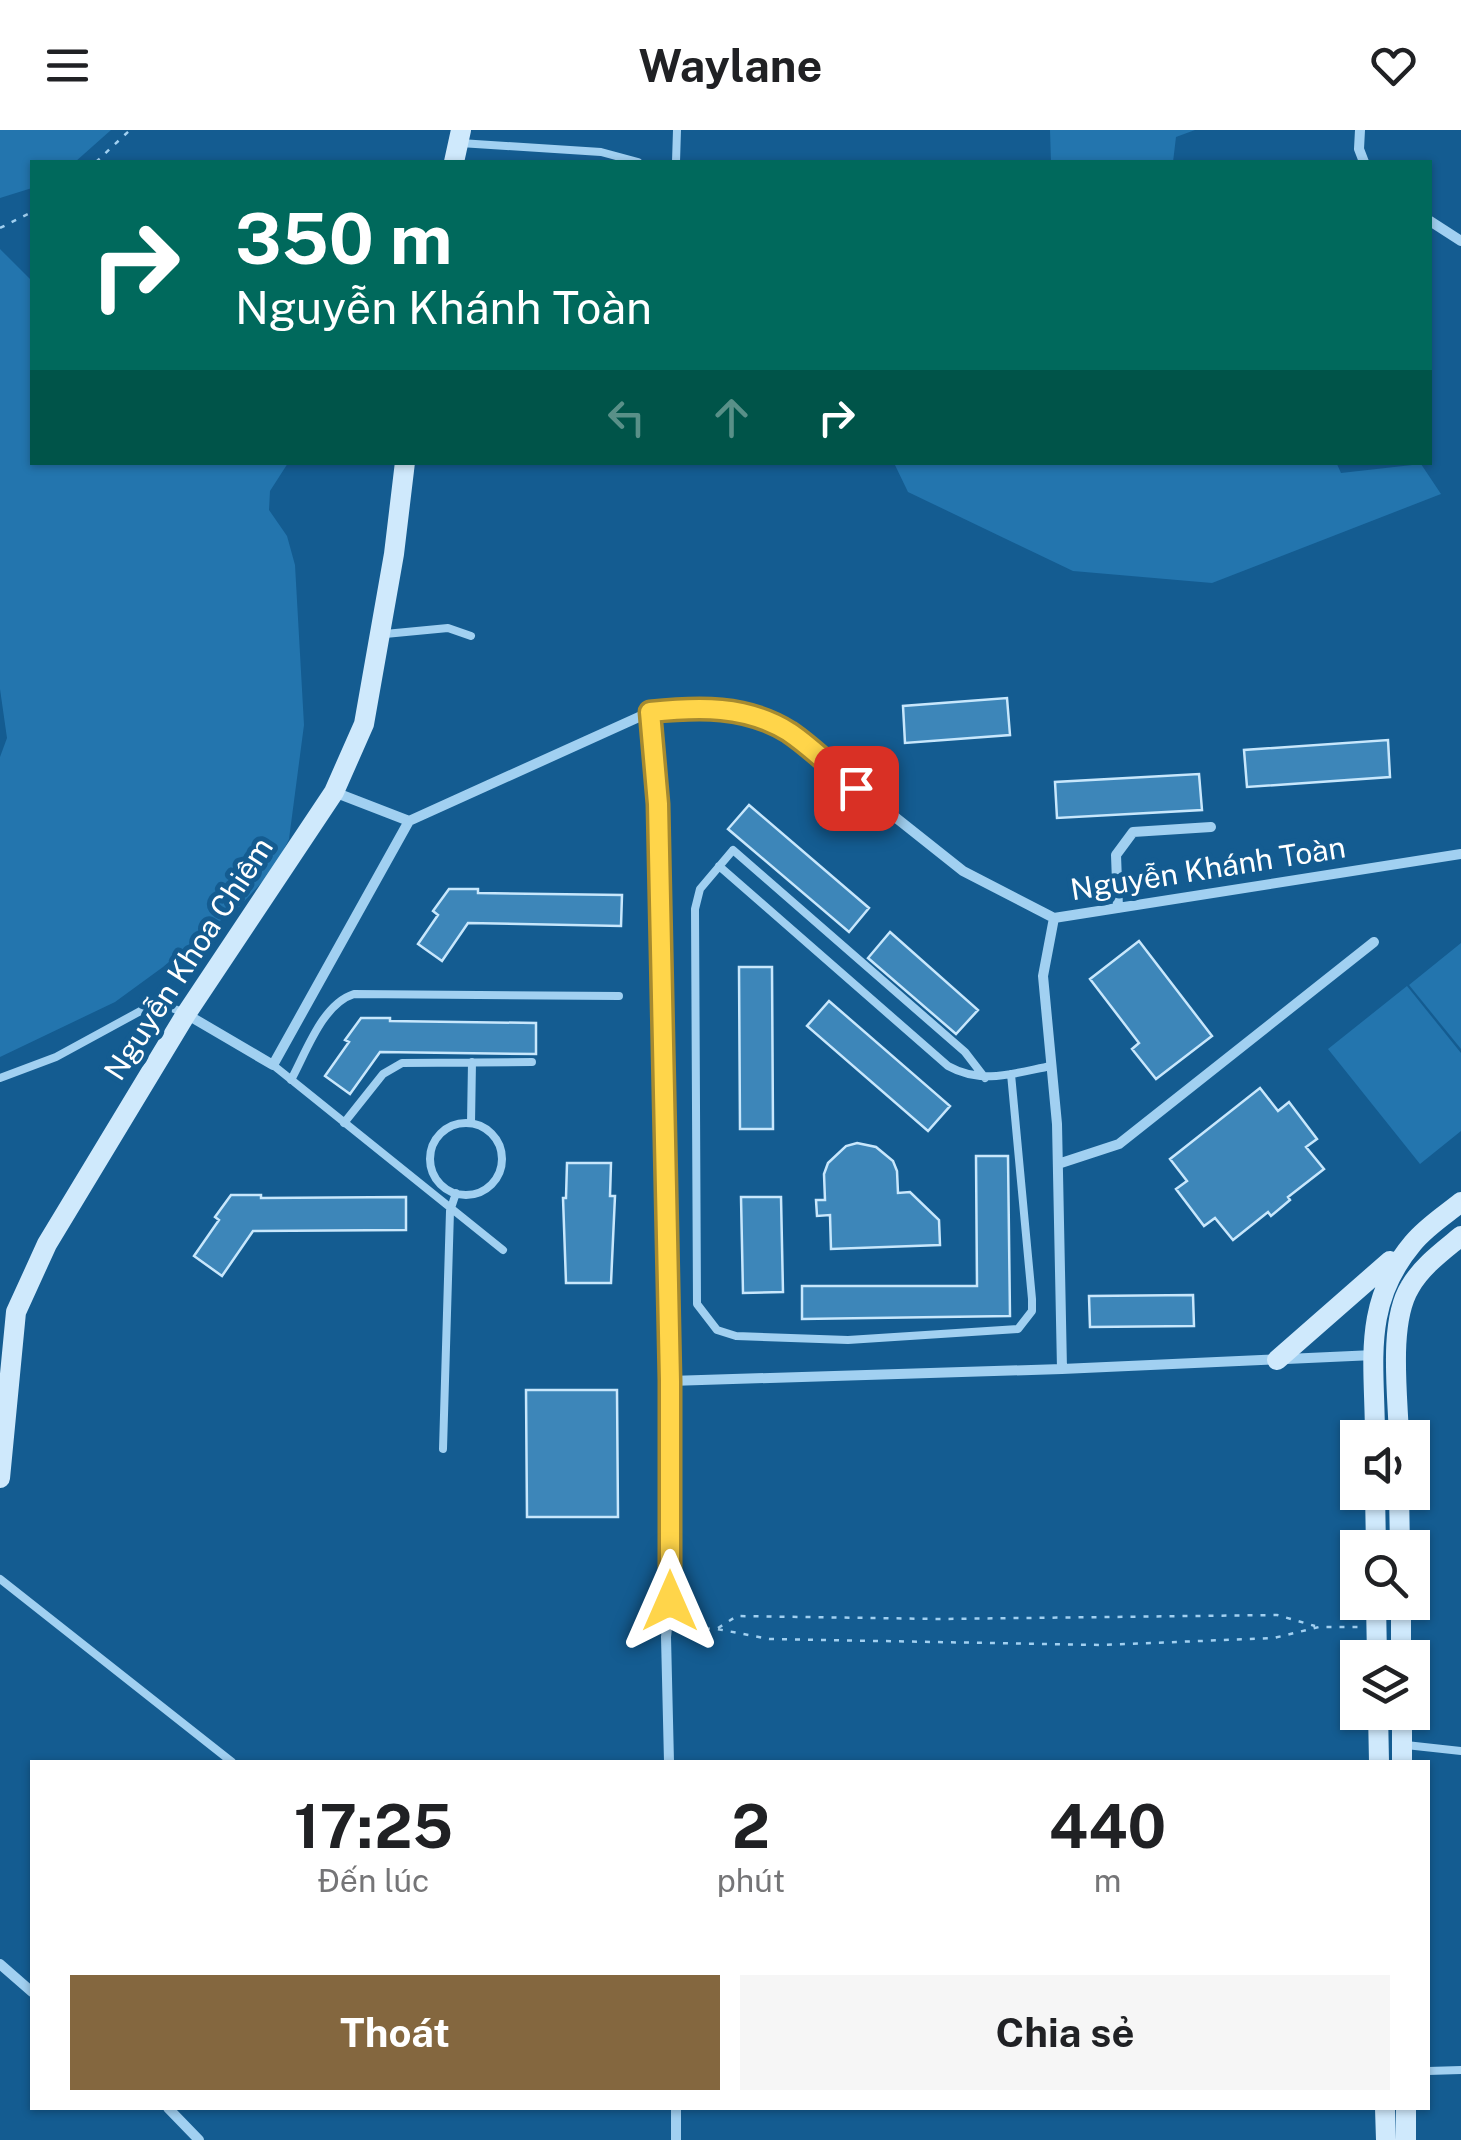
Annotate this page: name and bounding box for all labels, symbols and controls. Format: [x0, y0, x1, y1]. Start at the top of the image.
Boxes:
icon: menu [40, 38, 95, 93]
icon: heart [1366, 38, 1421, 93]
text: Waylane [639, 39, 822, 92]
text: 350 m [235, 197, 452, 280]
icon: right [70, 200, 200, 330]
text: Nguyễn Khánh Toàn [235, 281, 652, 334]
icon: left [599, 390, 654, 445]
icon: ahead [704, 390, 759, 445]
icon: right [809, 390, 864, 445]
pin [814, 746, 899, 831]
icon: arrive [829, 761, 884, 816]
street label: Nguyễn Khánh Toàn [1068, 828, 1348, 908]
street label: Nguyễn Khoa Chiêm [96, 830, 280, 1087]
map controls [1340, 1420, 1430, 1730]
button: sound [1340, 1420, 1430, 1510]
button: search [1340, 1530, 1430, 1620]
position arrow [618, 1549, 722, 1653]
button: layers [1340, 1640, 1430, 1730]
text: 17:25 [294, 1791, 453, 1862]
text: 2 [732, 1791, 770, 1862]
text: 440 [1049, 1791, 1166, 1862]
text: Đến lúc [317, 1862, 429, 1899]
text: phút [717, 1862, 785, 1899]
text: m [1094, 1862, 1121, 1899]
button: Thoát [70, 1975, 720, 2090]
button: Chia sẻ [740, 1975, 1390, 2090]

